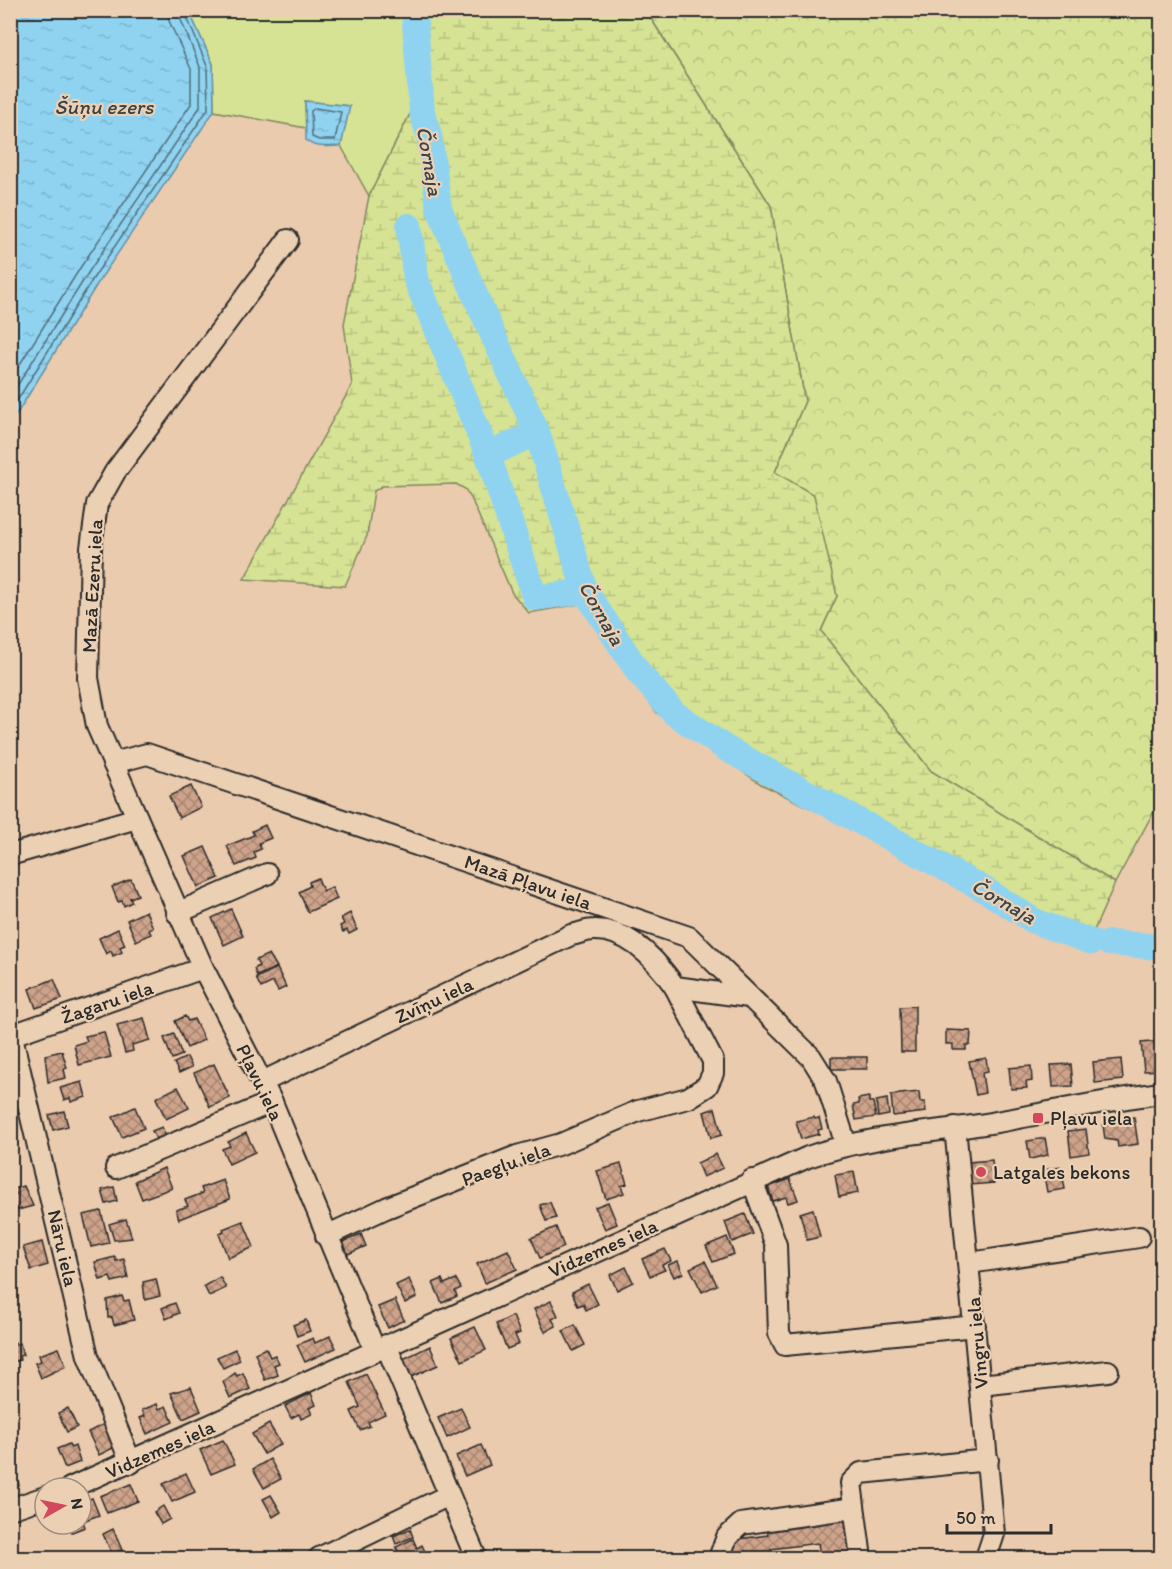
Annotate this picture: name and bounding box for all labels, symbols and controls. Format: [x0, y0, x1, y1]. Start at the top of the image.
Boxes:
water label: Šūņu ezers [55, 94, 154, 120]
water label: Čornaja [412, 124, 448, 198]
street label: Mazā Ezeru iela [77, 518, 108, 654]
water label: Čornaja [574, 576, 630, 650]
street label: Mazā Pļavu iela [461, 849, 595, 915]
water label: Čornaja [967, 873, 1041, 929]
street label: Zvīņu iela [391, 971, 477, 1028]
street label: Žagaru iela [58, 975, 157, 1029]
street label: Pļavu iela [231, 1040, 289, 1124]
place label: Pļavu iela [1050, 1106, 1132, 1130]
marker: Pļavu iela [1031, 1111, 1045, 1125]
street label: Paegļu iela [458, 1137, 554, 1191]
place label: Latgales bekons [993, 1160, 1130, 1184]
marker: Latgales bekons [974, 1165, 988, 1179]
street label: Nāru iela [43, 1207, 84, 1289]
street label: Vidzemes iela [545, 1213, 662, 1283]
street label: Vingru iela [961, 1296, 993, 1390]
street label: Vidzemes iela [102, 1414, 219, 1484]
north arrow [33, 1476, 93, 1536]
text: N [67, 1497, 88, 1511]
scale bar [947, 1497, 1050, 1535]
text: 50 m [956, 1507, 996, 1529]

